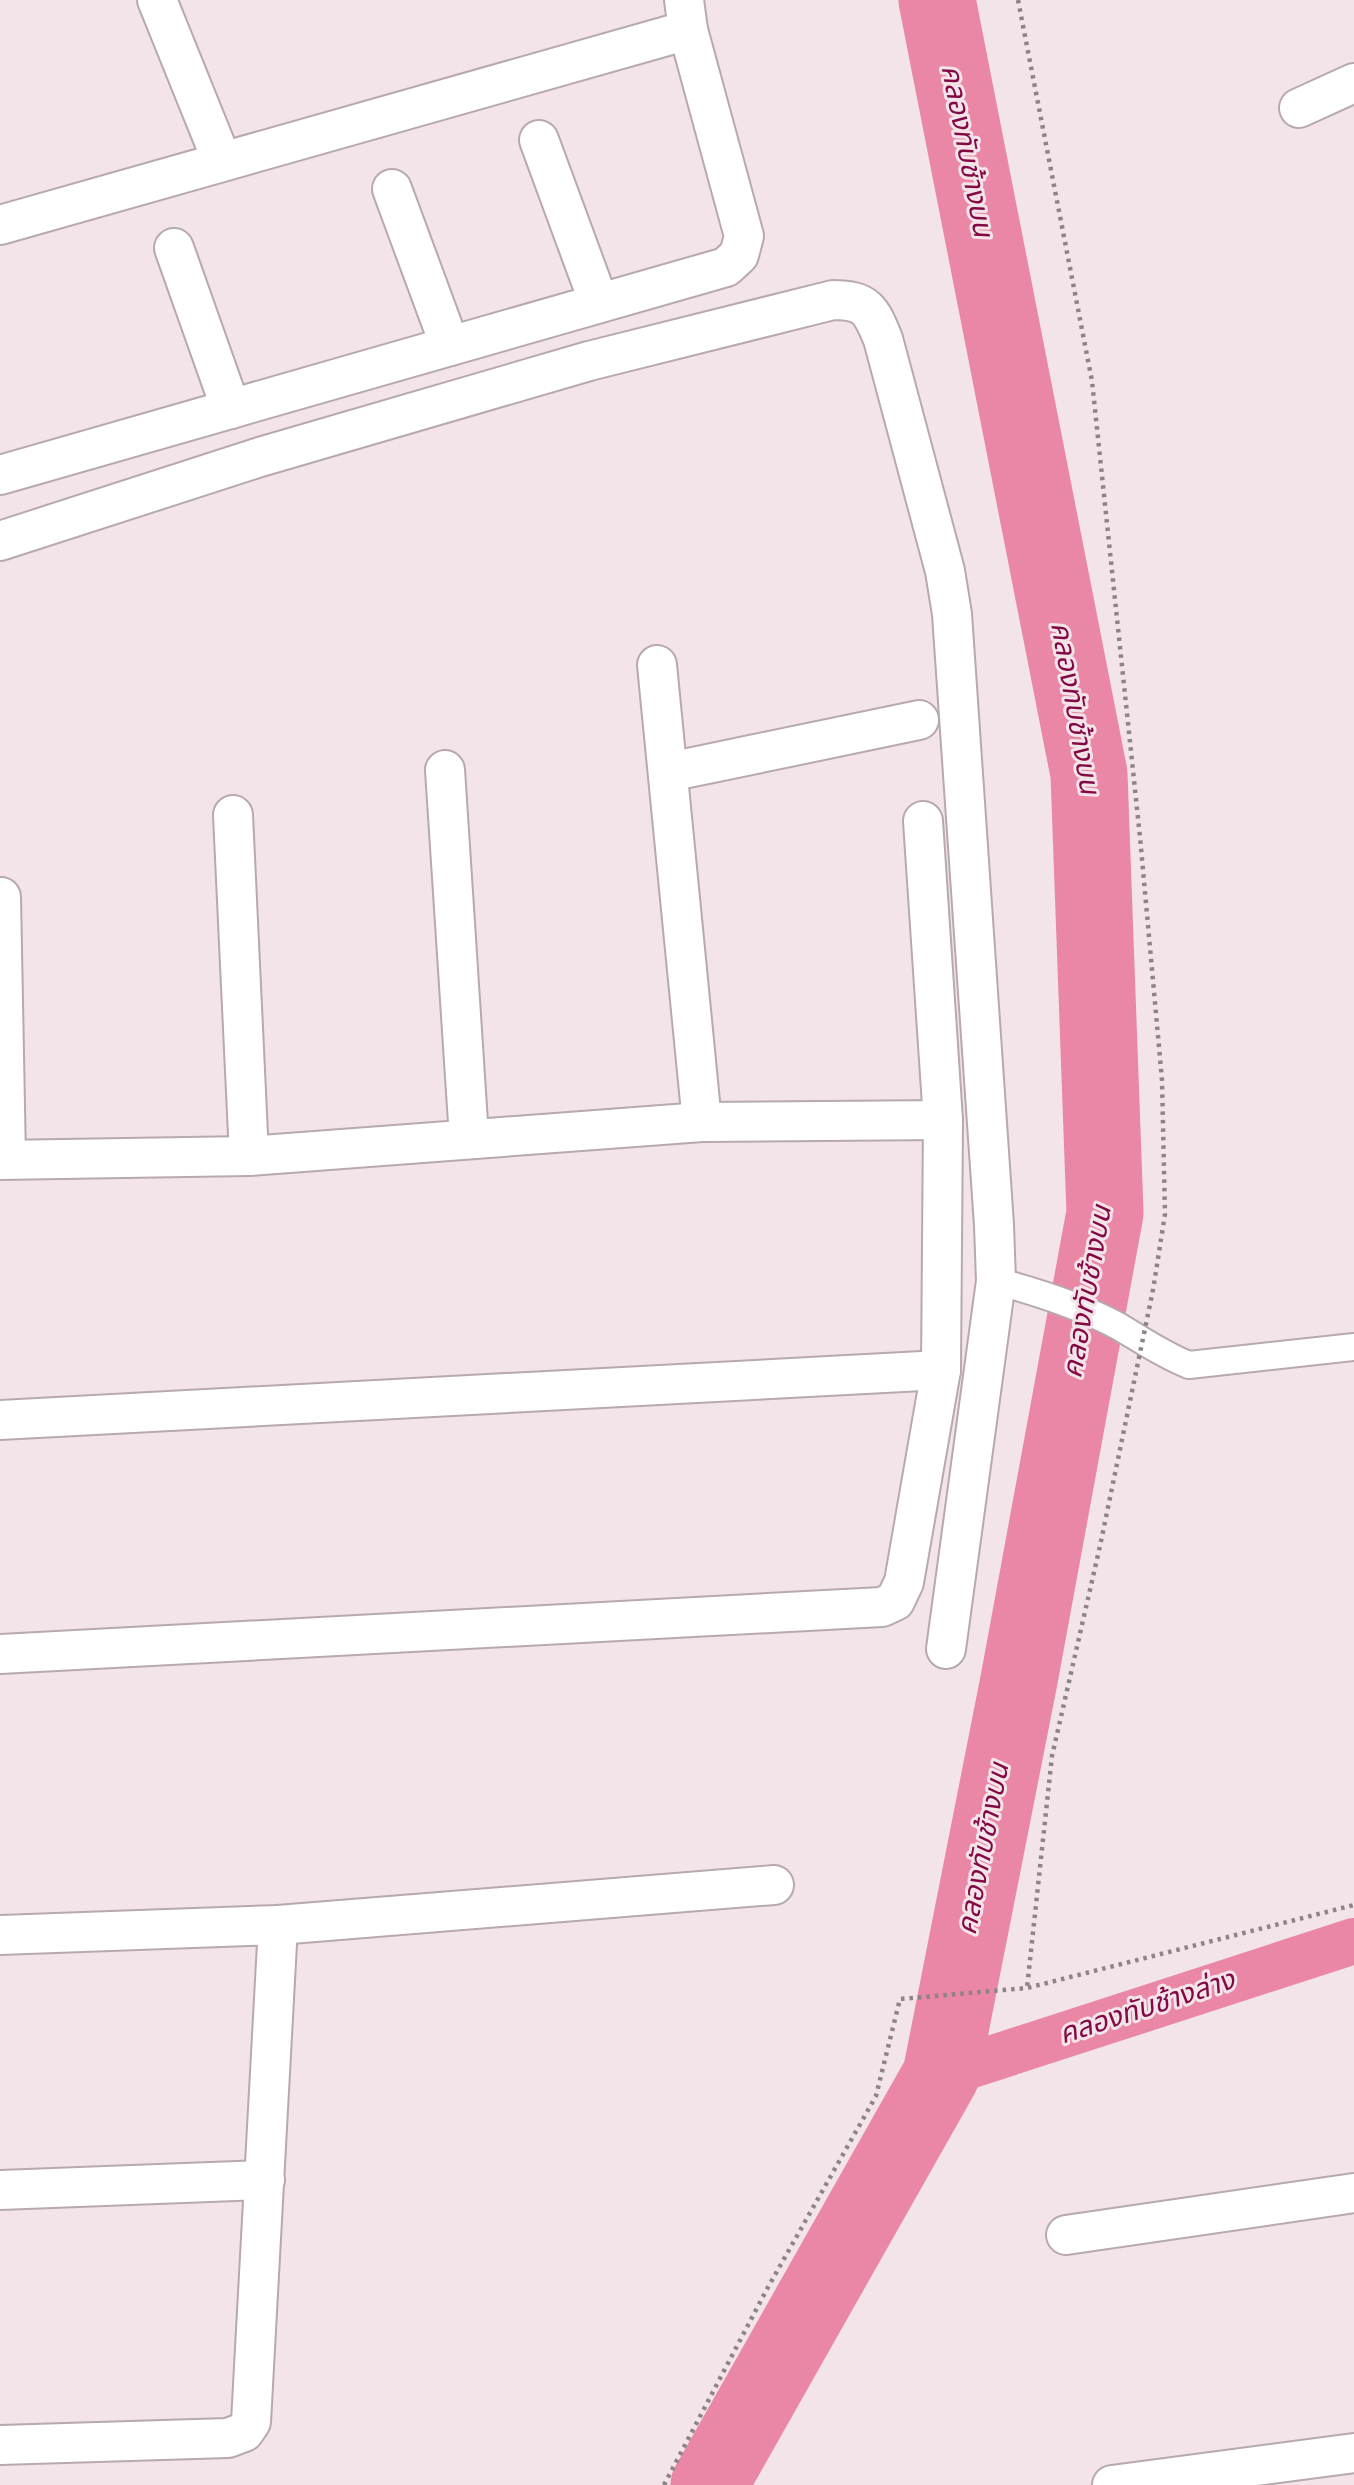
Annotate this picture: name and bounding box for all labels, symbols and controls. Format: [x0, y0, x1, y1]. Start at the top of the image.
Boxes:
water label: คลองทับช้างบน [936, 62, 999, 241]
water label: คลองทับช้างบน [1045, 619, 1105, 798]
water label: คลองทับช้างบน [1057, 1202, 1117, 1380]
water label: คลองทับช้างบน [952, 1759, 1015, 1937]
water label: คลองทับช้างล่าง [1055, 1964, 1240, 2050]

